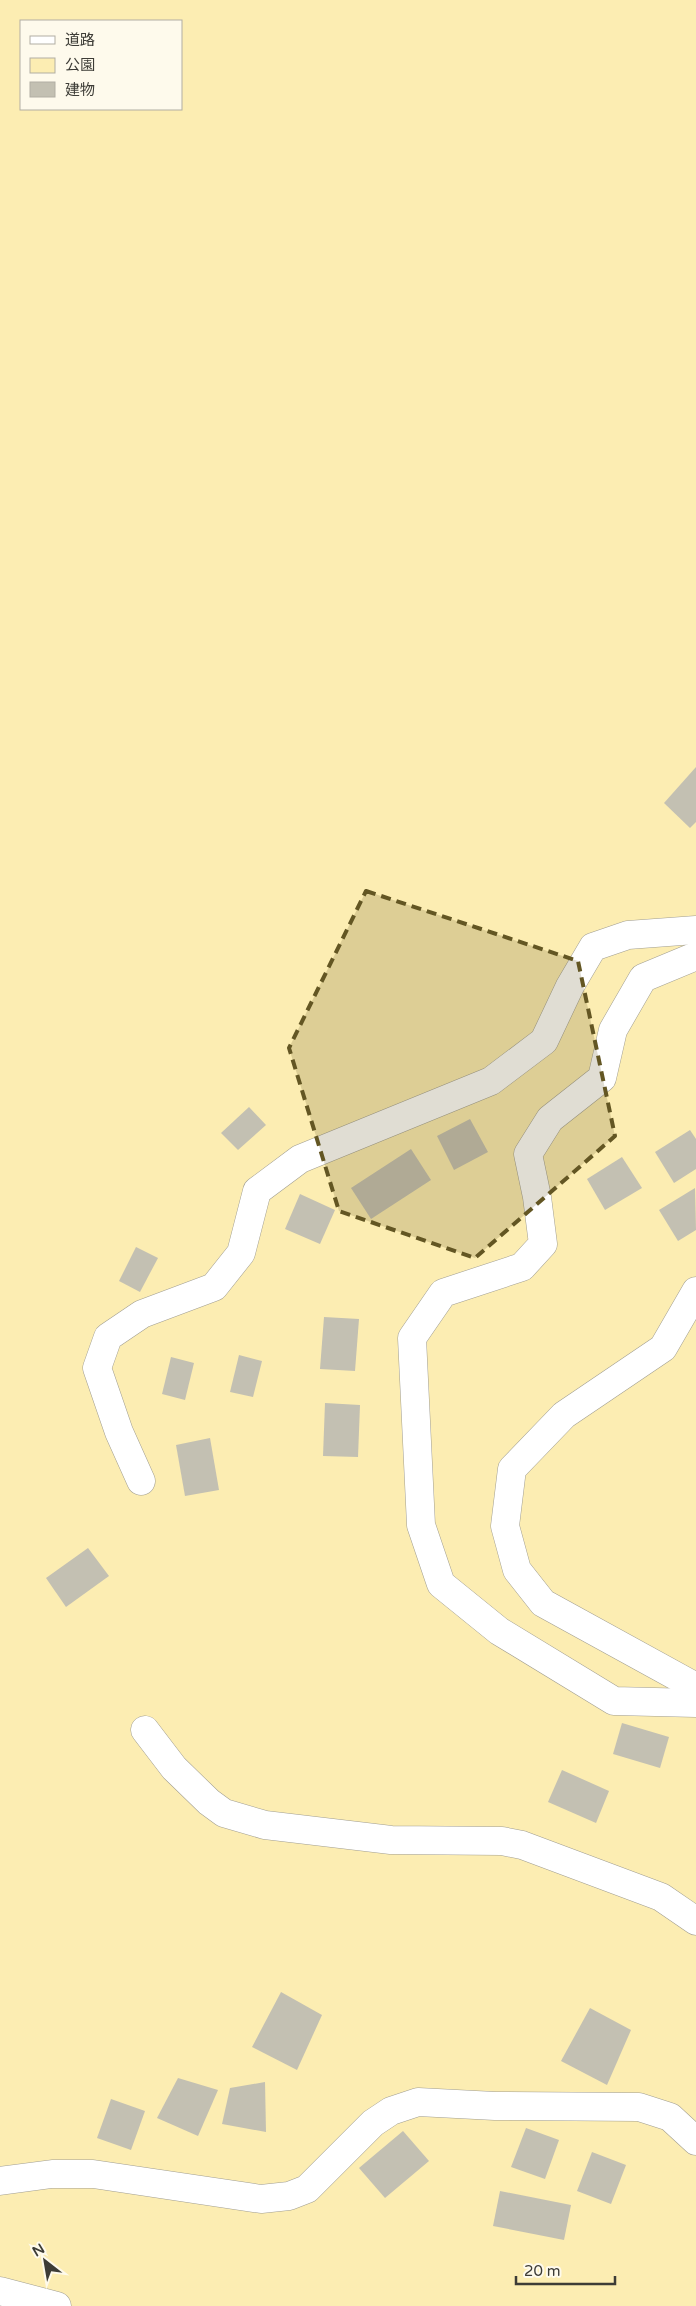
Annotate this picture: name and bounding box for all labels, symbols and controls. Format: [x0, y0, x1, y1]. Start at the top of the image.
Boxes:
legend [20, 20, 182, 110]
text: 道路 [65, 31, 95, 49]
text: 公園 [65, 56, 95, 74]
text: 建物 [65, 81, 95, 99]
north arrow [20, 2236, 70, 2286]
text: N [29, 2240, 48, 2260]
scale bar [516, 2254, 615, 2286]
text: 20 m [524, 2262, 561, 2280]

